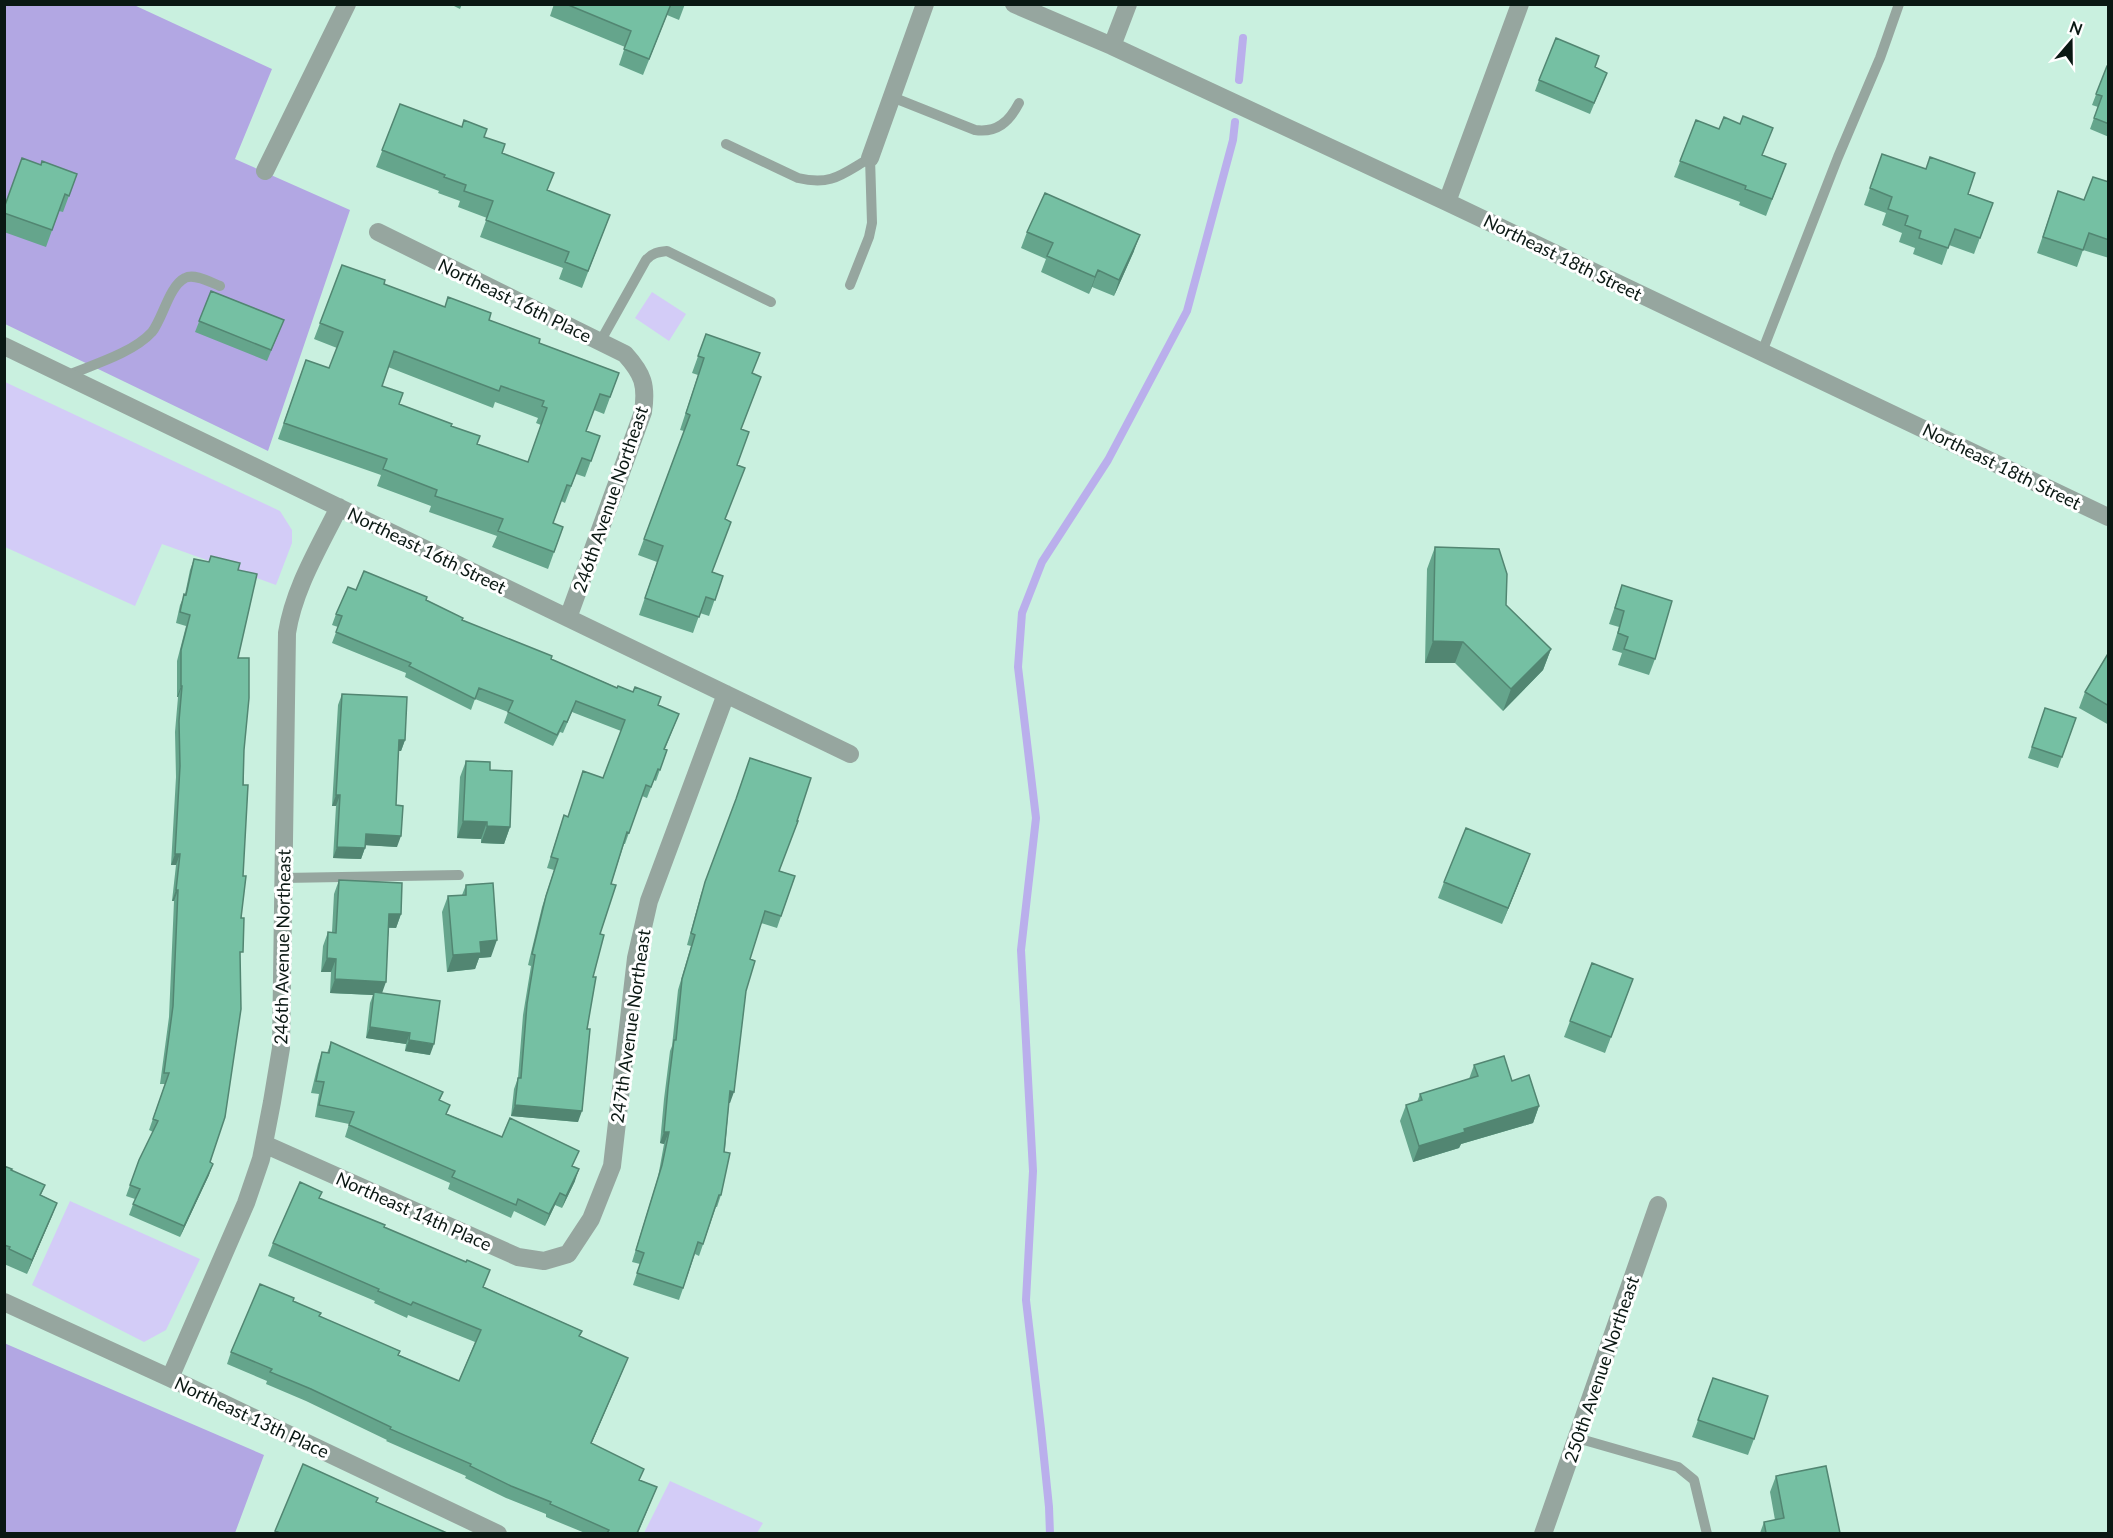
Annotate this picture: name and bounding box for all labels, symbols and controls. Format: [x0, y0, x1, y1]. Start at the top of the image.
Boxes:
north arrow [2041, 12, 2101, 72]
text: N [2067, 16, 2085, 38]
street label: Northeast 18th Street [1480, 209, 1646, 305]
street label: Northeast 16th Place [435, 253, 595, 347]
street label: 246th Avenue Northeast [568, 403, 652, 595]
street label: Northeast 18th Street [1919, 418, 2085, 514]
street label: Northeast 16th Street [344, 502, 510, 598]
street label: 246th Avenue Northeast [269, 849, 295, 1045]
street label: 247th Avenue Northeast [606, 927, 655, 1124]
street label: Northeast 14th Place [333, 1167, 495, 1255]
street label: 250th Avenue Northeast [1559, 1273, 1643, 1465]
street label: Northeast 13th Place [171, 1372, 333, 1462]

